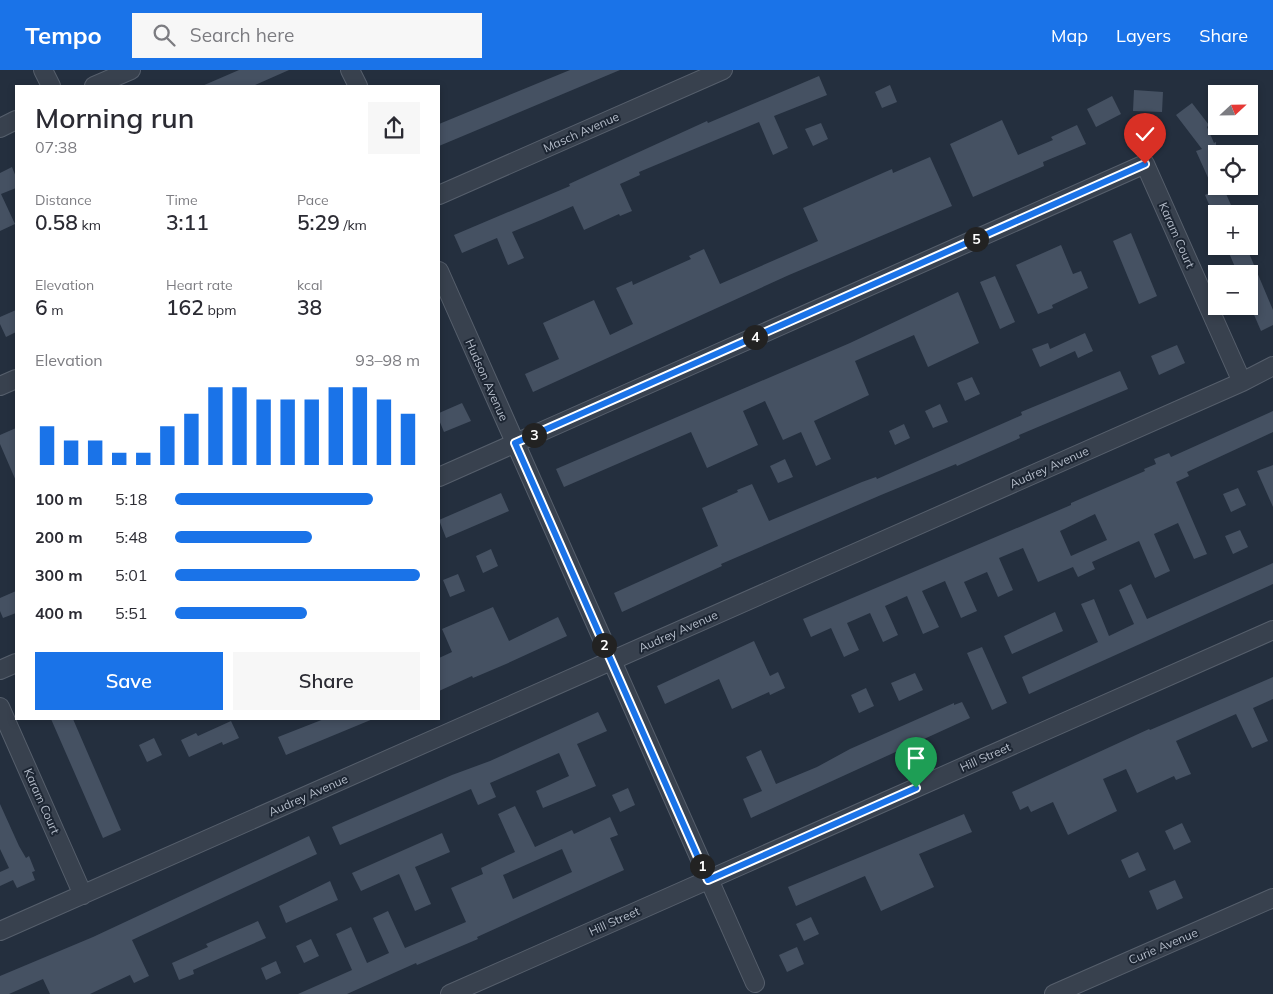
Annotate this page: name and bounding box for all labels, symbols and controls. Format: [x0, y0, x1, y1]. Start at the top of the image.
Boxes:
search box [132, 13, 482, 58]
text: Tempo [25, 20, 102, 50]
icon: search [150, 21, 178, 49]
text: Search here [190, 23, 294, 47]
text: Map [1051, 24, 1088, 47]
text: Layers [1116, 24, 1171, 47]
text: Share [1199, 24, 1248, 47]
north arrow [1208, 85, 1258, 135]
map controls [1208, 85, 1258, 315]
text: Morning run [35, 100, 194, 135]
button: share [368, 102, 420, 154]
street label: Masch Avenue [541, 109, 621, 155]
pin [1124, 113, 1166, 164]
icon: check [1131, 120, 1159, 148]
text: 07:38 [35, 137, 77, 157]
button: locate [1208, 145, 1258, 195]
text: Distance [35, 191, 92, 209]
text: Time [166, 191, 198, 209]
text: Pace [297, 191, 329, 209]
street label: Karam Court [1156, 200, 1198, 270]
button: + [1208, 205, 1258, 255]
text: 0.58 [35, 209, 78, 235]
text: 3:11 [166, 209, 209, 235]
text: 5:29 [297, 209, 340, 235]
text: km [78, 216, 101, 234]
text: /km [340, 216, 367, 234]
pin: 5 [964, 226, 988, 252]
text: 5 [972, 230, 981, 248]
button: − [1208, 265, 1258, 315]
text: Elevation [35, 276, 94, 294]
text: Heart rate [166, 276, 233, 294]
text: kcal [297, 276, 323, 294]
text: 6 [35, 294, 48, 320]
text: 162 [166, 294, 204, 320]
text: 38 [297, 294, 322, 320]
text: m [48, 301, 64, 319]
text: bpm [204, 301, 237, 319]
pin: 4 [742, 324, 768, 350]
text: 4 [751, 328, 760, 346]
street label: Hudson Avenue [462, 337, 512, 423]
text: Elevation [35, 350, 103, 370]
text: 93–98 m [355, 350, 420, 370]
pin: 3 [522, 422, 546, 448]
text: 3 [530, 426, 539, 444]
street label: Audrey Avenue [1007, 443, 1091, 491]
text: 100 m [35, 489, 83, 509]
text: 5:18 [115, 489, 147, 509]
text: 200 m [35, 527, 83, 547]
text: 5:48 [115, 527, 147, 547]
text: 300 m [35, 565, 83, 585]
text: 5:01 [115, 565, 147, 585]
text: 400 m [35, 603, 83, 623]
text: 5:51 [115, 603, 147, 623]
street label: Audrey Avenue [636, 607, 720, 655]
pin: 2 [592, 632, 616, 658]
text: 2 [600, 636, 609, 654]
button: Save [35, 652, 223, 710]
button: Share [233, 652, 420, 710]
pin [895, 737, 937, 788]
street label: Hill Street [957, 739, 1013, 775]
icon: arrive [902, 744, 930, 772]
street label: Karam Court [21, 766, 63, 836]
street label: Audrey Avenue [266, 771, 350, 819]
pin: 1 [690, 854, 714, 878]
text: 1 [698, 857, 707, 875]
street label: Hill Street [586, 903, 642, 939]
street label: Curie Avenue [1126, 925, 1200, 967]

